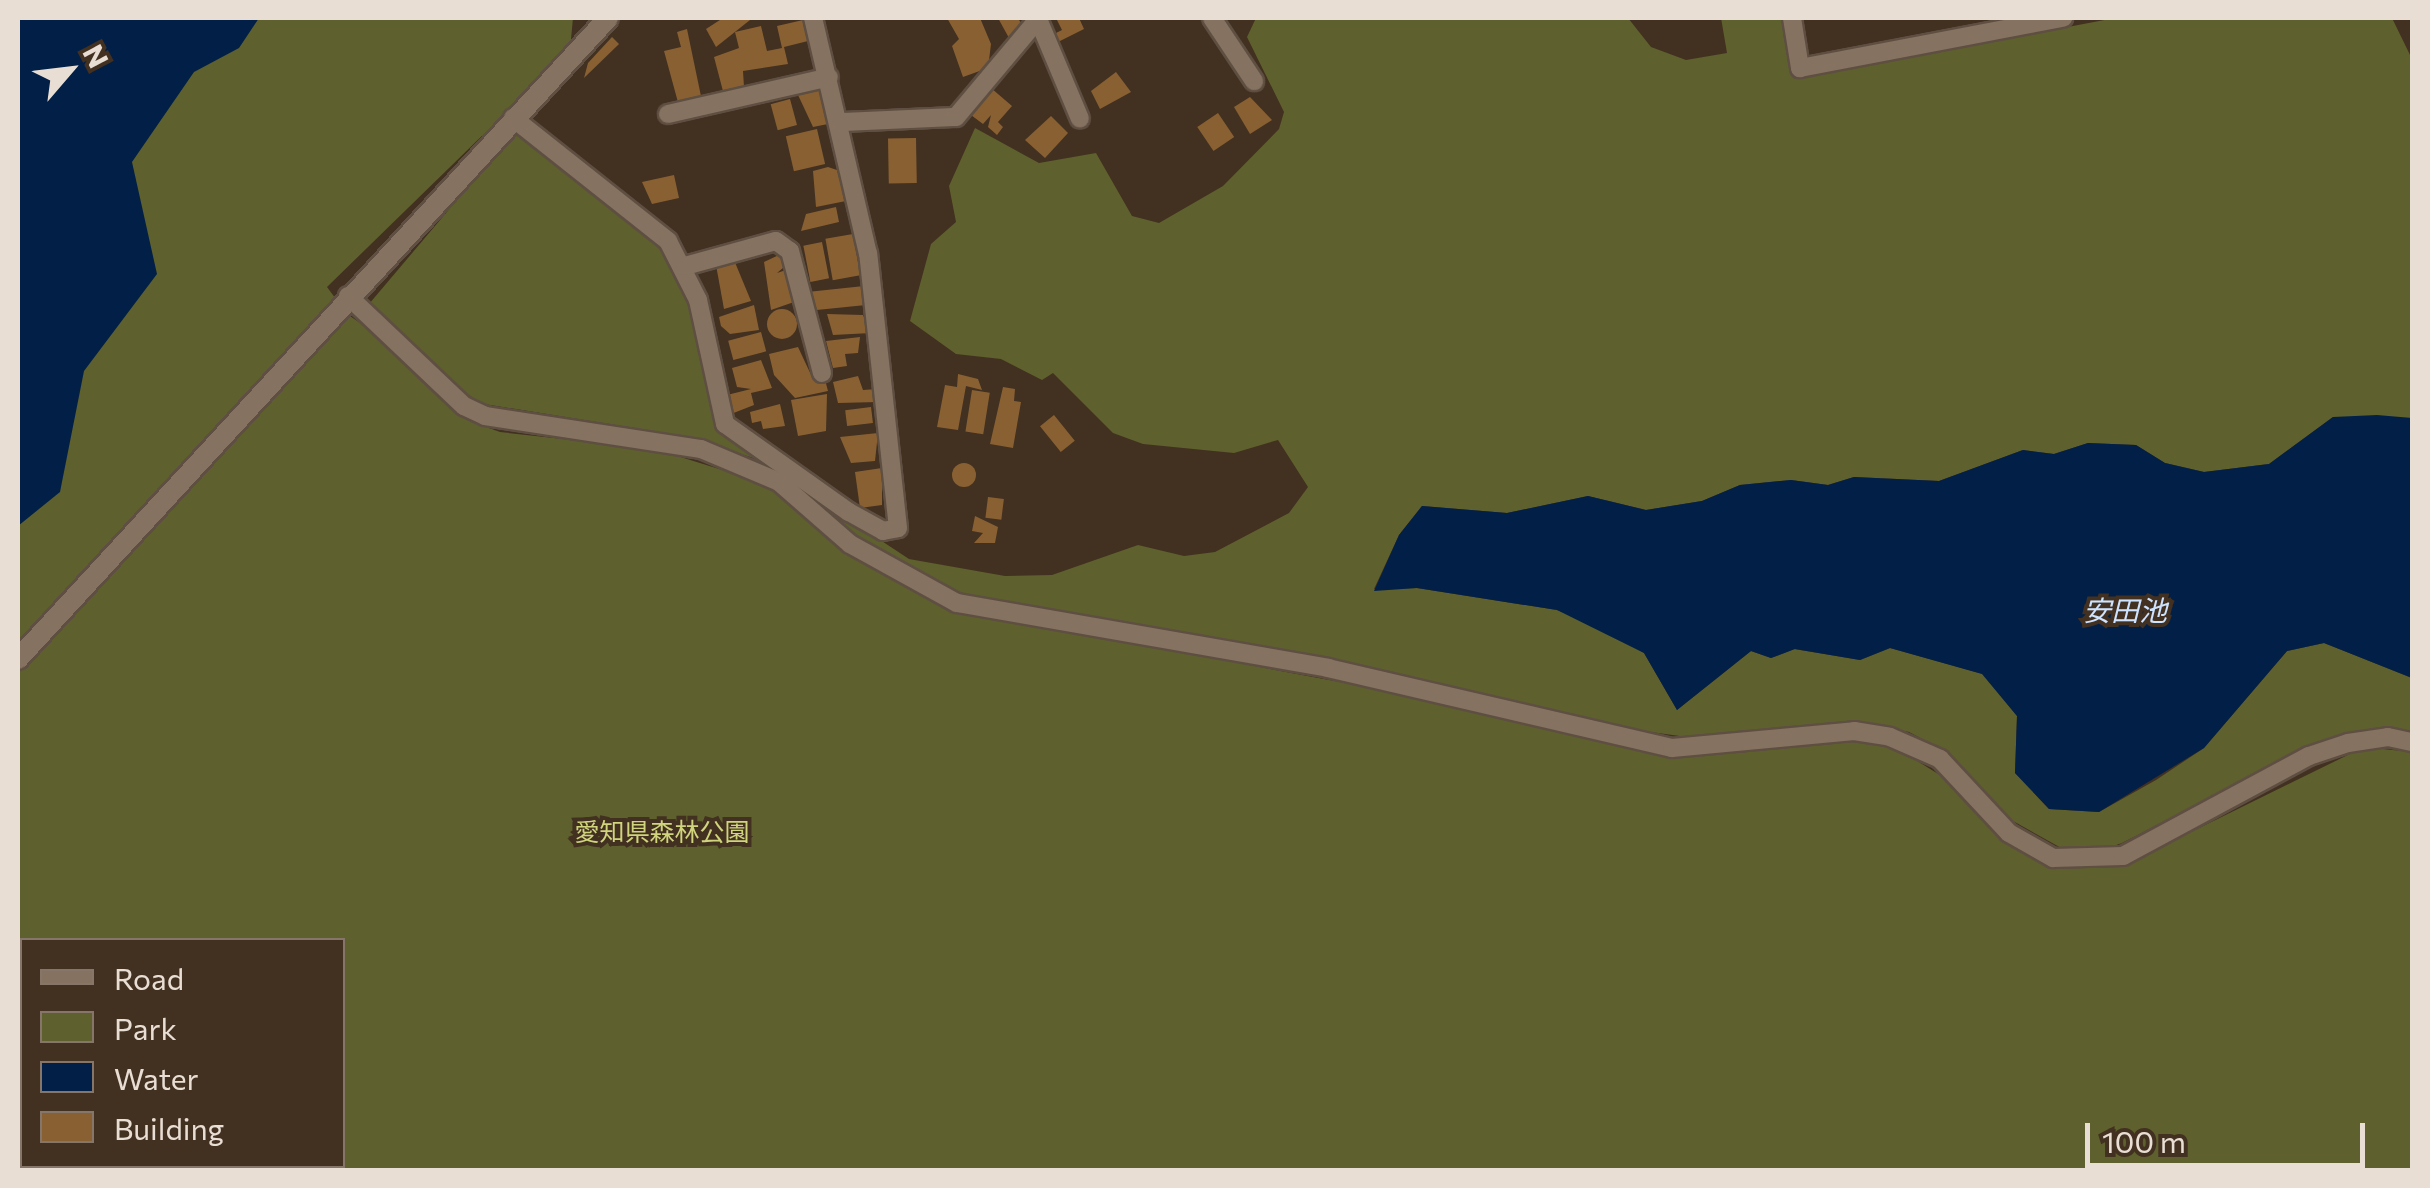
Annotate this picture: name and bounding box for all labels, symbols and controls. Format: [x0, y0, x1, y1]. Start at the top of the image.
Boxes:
north arrow [20, 20, 120, 120]
text: N [77, 39, 116, 73]
water label: 安田池 [2083, 593, 2167, 627]
park label: 愛知県森林公園 [575, 816, 749, 846]
legend [20, 938, 345, 1168]
text: Road [114, 959, 184, 996]
text: Park [114, 1009, 177, 1046]
text: Water [114, 1059, 199, 1096]
scale bar [2090, 1103, 2370, 1165]
text: Building [114, 1109, 224, 1146]
text: 100 m [2102, 1122, 2186, 1159]

